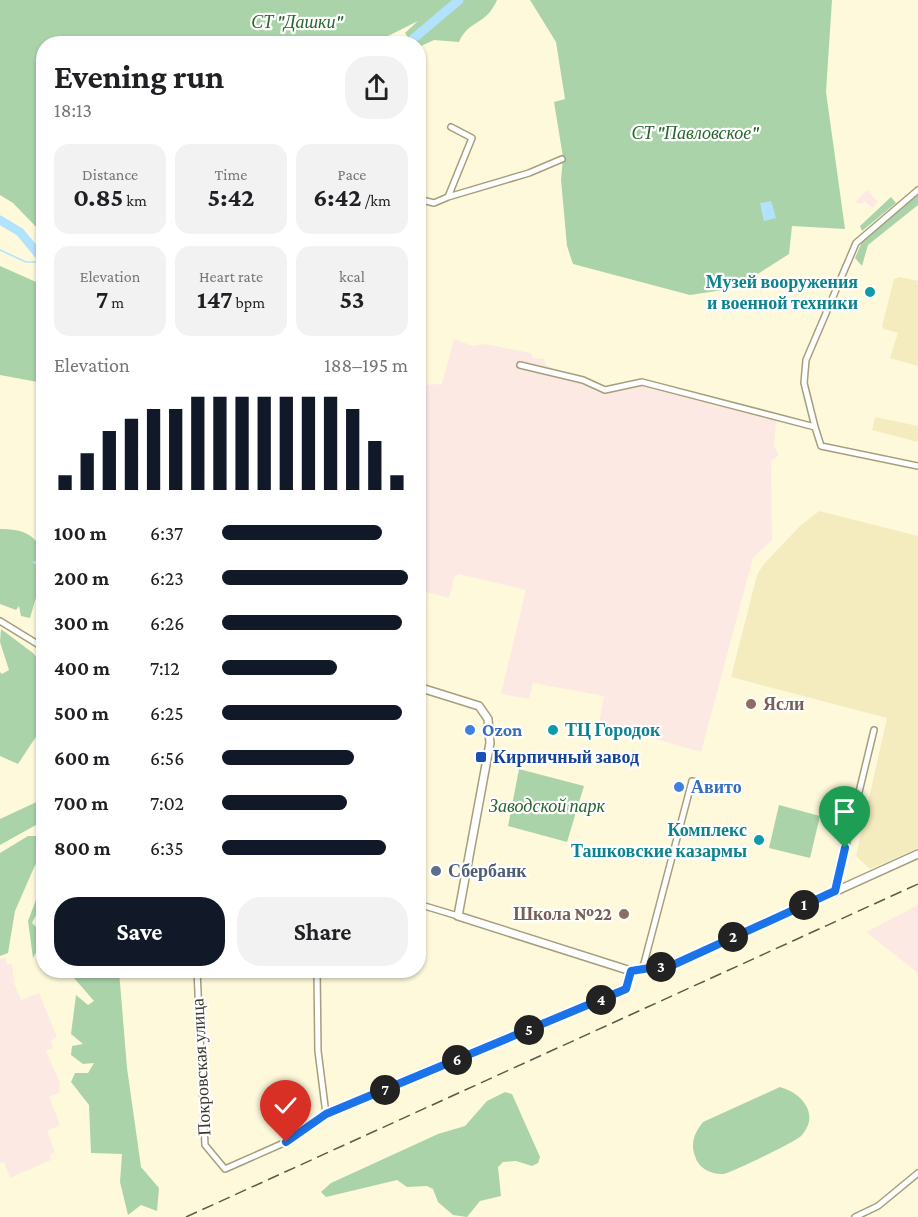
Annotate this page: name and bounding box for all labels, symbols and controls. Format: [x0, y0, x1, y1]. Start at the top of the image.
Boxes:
park label: СТ "Дашки" [251, 12, 343, 32]
button: share [345, 56, 408, 119]
text: Evening run [54, 58, 224, 95]
text: 18:13 [54, 99, 92, 121]
park label: СТ "Павловское" [631, 123, 759, 143]
text: Distance [82, 166, 138, 183]
text: Time [215, 166, 247, 183]
text: Pace [338, 166, 366, 183]
text: 0.85 [73, 183, 123, 212]
text: 5:42 [208, 183, 255, 212]
text: 6:42 [313, 183, 362, 212]
text: km [123, 192, 147, 209]
text: /km [362, 192, 391, 209]
text: Elevation [80, 268, 140, 285]
text: Heart rate [199, 268, 263, 285]
text: kcal [339, 268, 365, 285]
place label: Музей вооружения и военной техники [706, 272, 858, 313]
text: 7 [96, 285, 108, 314]
text: 147 [197, 285, 233, 314]
text: 53 [340, 285, 364, 314]
marker: Музей вооружения и военной техники [863, 285, 877, 299]
text: m [108, 294, 124, 311]
text: bpm [233, 294, 265, 311]
text: Elevation [54, 354, 130, 376]
text: 188–195 m [324, 354, 408, 376]
text: 100 m [54, 522, 107, 544]
text: 6:37 [150, 522, 183, 544]
text: 200 m [54, 567, 109, 589]
text: 6:23 [150, 567, 184, 589]
text: 300 m [54, 612, 109, 634]
text: 6:26 [150, 612, 184, 634]
text: 400 m [54, 657, 110, 679]
text: 7:12 [150, 657, 180, 679]
place label: Ясли [763, 694, 804, 714]
marker: Ясли [744, 697, 758, 711]
text: 500 m [54, 702, 109, 724]
text: 6:25 [150, 702, 184, 724]
place label: Ozon [482, 720, 523, 740]
place label: ТЦ Городок [565, 720, 661, 740]
marker: Ozon [463, 723, 477, 737]
marker: ТЦ Городок [546, 723, 560, 737]
text: 600 m [54, 747, 110, 769]
text: 6:56 [150, 747, 184, 769]
place label: Кирпичный завод [493, 747, 639, 767]
marker: Кирпичный завод [474, 750, 488, 764]
place label: Авито [691, 777, 742, 797]
marker: Авито [672, 780, 686, 794]
pin [819, 786, 870, 848]
text: 700 m [54, 792, 108, 814]
text: 7:02 [150, 792, 184, 814]
icon: arrive [828, 795, 861, 828]
park label: Заводской парк [489, 796, 606, 816]
place label: Комплекс Ташковские казармы [571, 820, 747, 861]
marker: Комплекс Ташковские казармы [752, 833, 766, 847]
text: 800 m [54, 837, 111, 859]
text: 6:35 [150, 837, 184, 859]
place label: Сбербанк [448, 861, 527, 881]
marker: Сбербанк [429, 864, 443, 878]
pin: 1 [789, 890, 819, 920]
text: 1 [801, 896, 807, 913]
button: Save [54, 897, 225, 966]
button: Share [237, 897, 408, 966]
place label: Школа №22 [513, 904, 612, 924]
marker: Школа №22 [617, 907, 631, 921]
pin: 2 [718, 922, 748, 952]
text: 2 [729, 928, 737, 945]
pin: 3 [646, 952, 676, 982]
text: 3 [657, 958, 665, 975]
pin: 4 [586, 985, 616, 1015]
text: 4 [597, 991, 605, 1008]
street label: Покровская улица [187, 998, 215, 1136]
pin: 5 [514, 1015, 544, 1045]
text: 5 [525, 1021, 533, 1038]
pin: 6 [442, 1045, 472, 1075]
text: 6 [453, 1051, 461, 1068]
pin: 7 [370, 1075, 400, 1105]
pin [260, 1080, 311, 1142]
text: 7 [381, 1081, 389, 1098]
icon: check [269, 1089, 302, 1122]

